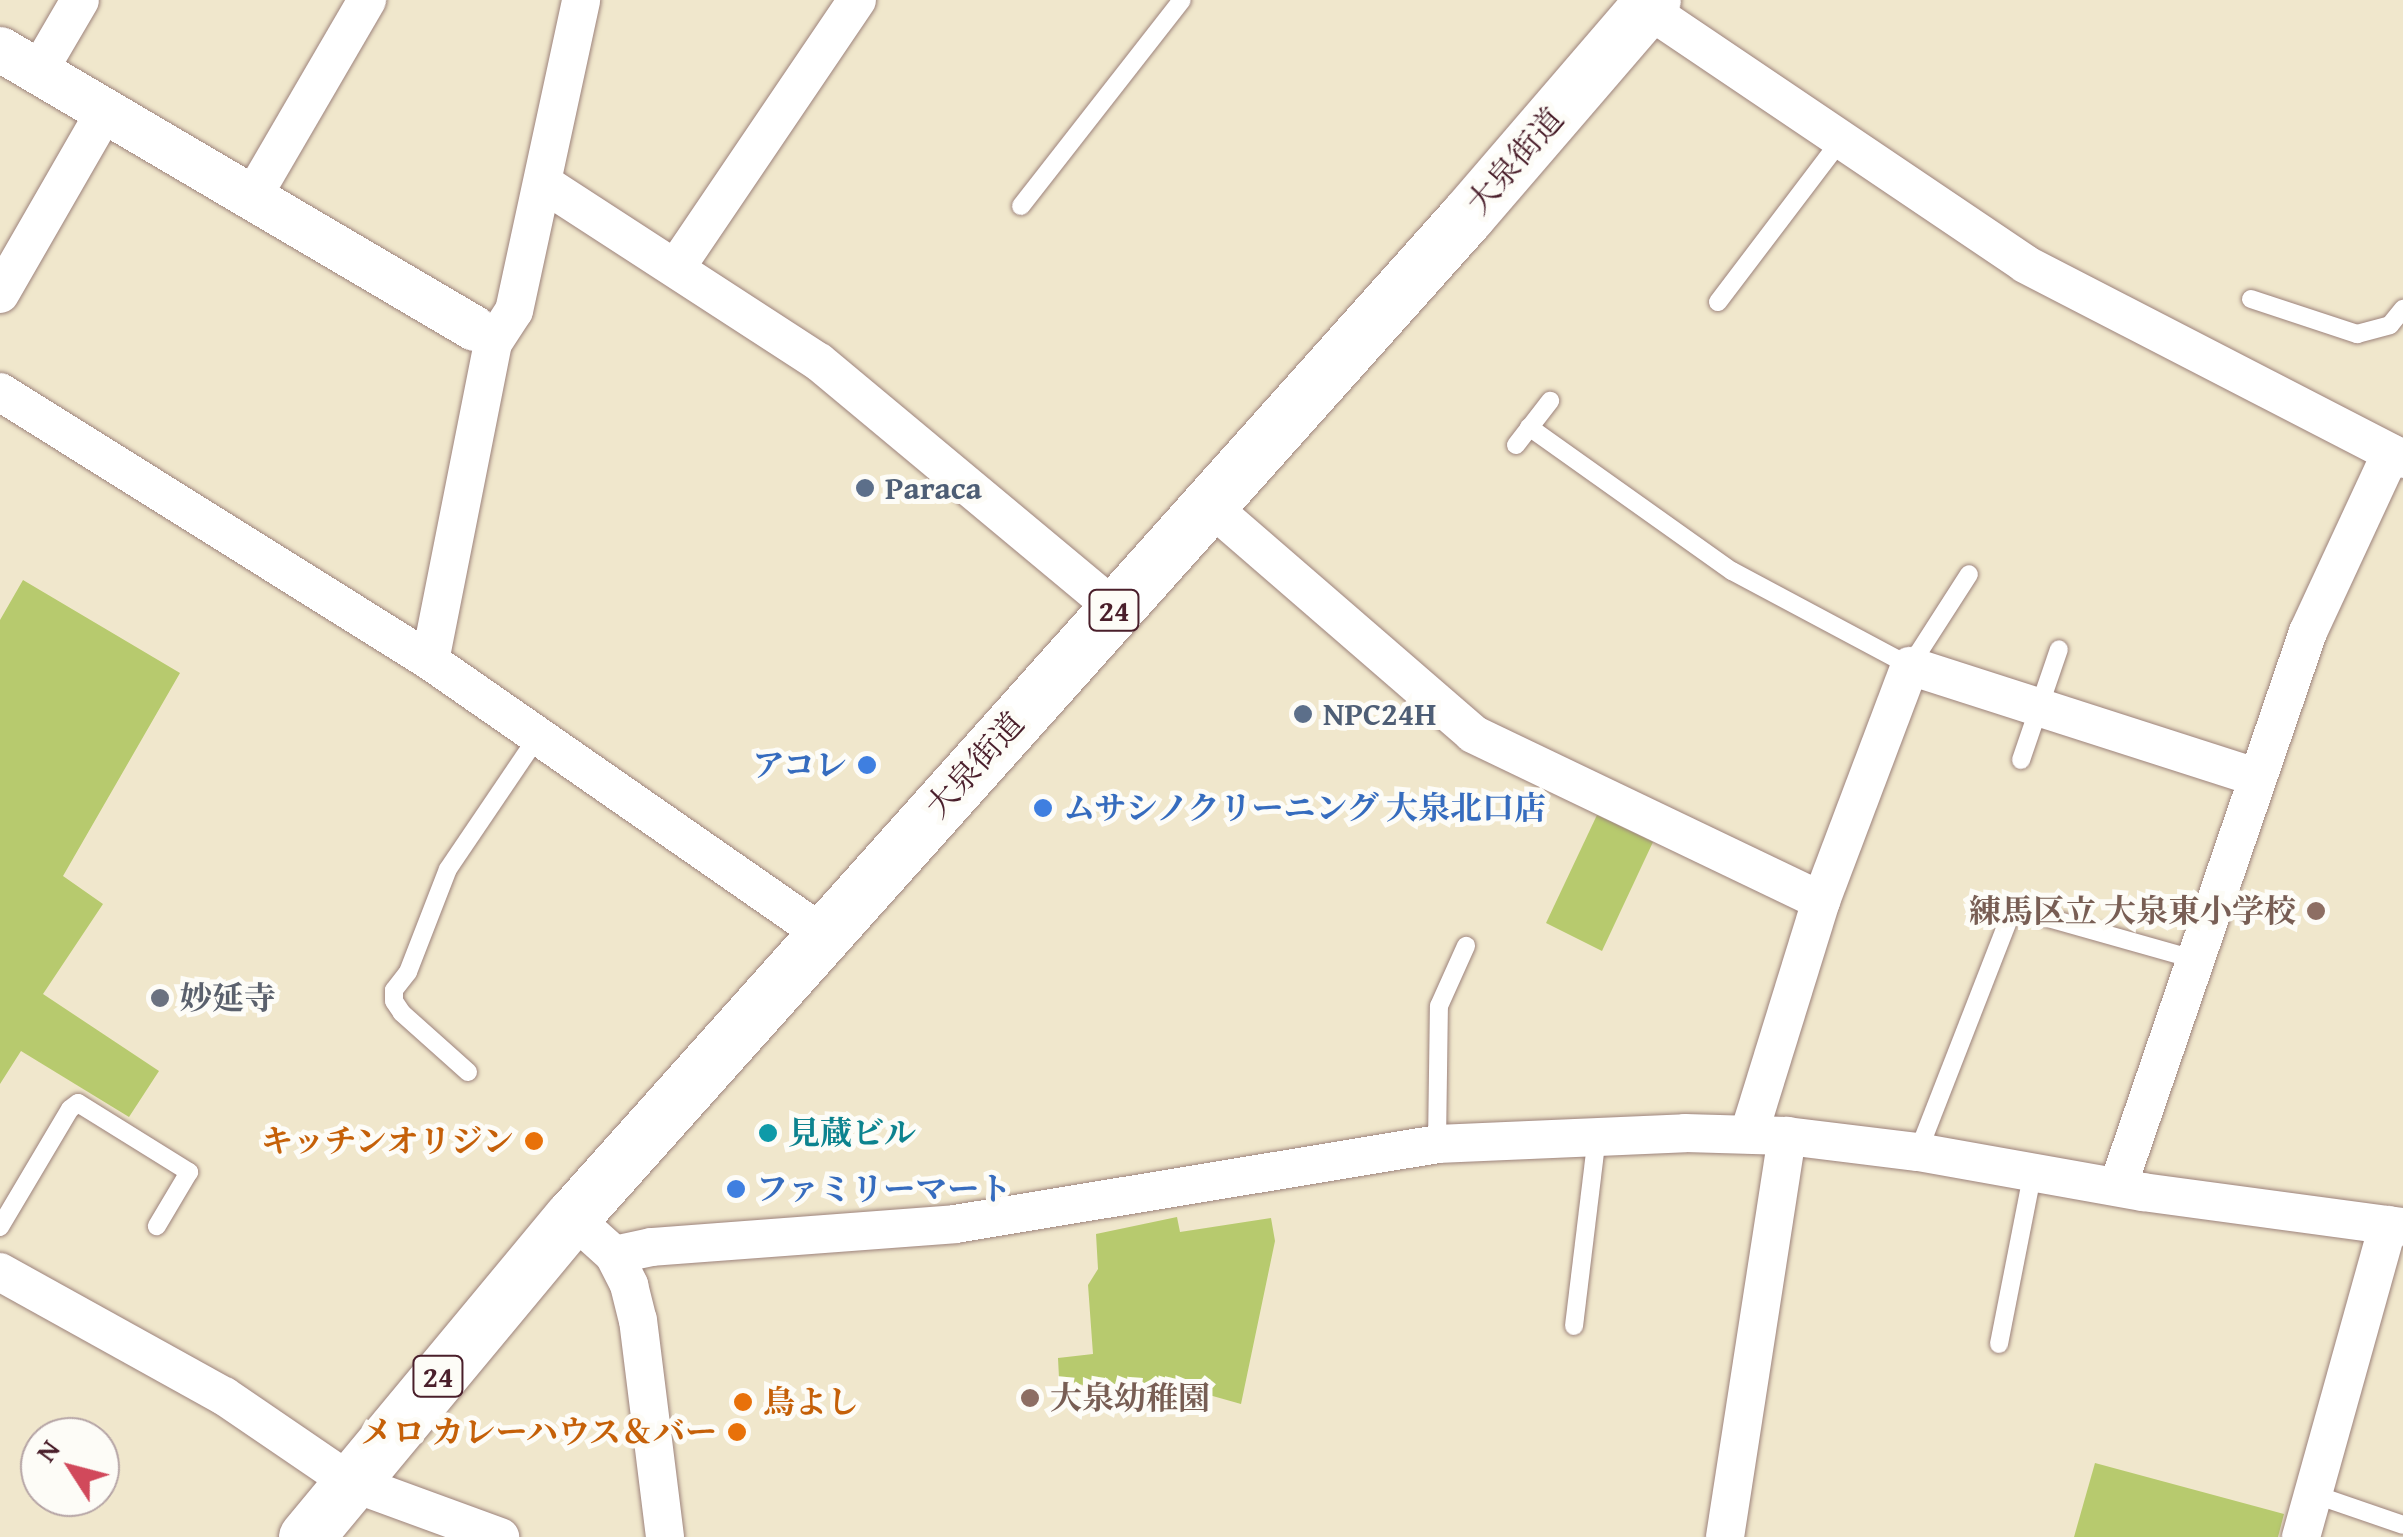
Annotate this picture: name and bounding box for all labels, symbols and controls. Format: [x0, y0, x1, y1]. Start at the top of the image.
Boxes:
street label: 大泉街道 [1459, 100, 1571, 222]
place label: Paraca [885, 469, 982, 507]
marker: Paraca [854, 477, 876, 499]
road number: 24 [1086, 585, 1142, 635]
place label: NPC24H [1323, 695, 1436, 733]
marker: NPC24H [1292, 703, 1314, 725]
street label: 大泉街道 [918, 705, 1032, 825]
place label: アコレ [751, 746, 847, 784]
marker: アコレ [856, 754, 878, 776]
place label: ムサシノクリーニング 大泉北口店 [1063, 789, 1550, 827]
marker: ムサシノクリーニング 大泉北口店 [1032, 797, 1054, 819]
place label: 練馬区立 大泉東小学校 [1969, 892, 2296, 930]
marker: 練馬区立 大泉東小学校 [2305, 900, 2327, 922]
place label: 妙延寺 [180, 979, 276, 1017]
marker: 妙延寺 [149, 987, 171, 1009]
place label: 見蔵ビル [788, 1114, 916, 1152]
place label: キッチンオリジン [258, 1122, 514, 1160]
marker: 見蔵ビル [757, 1122, 779, 1144]
marker: キッチンオリジン [523, 1130, 545, 1152]
place label: ファミリーマート [756, 1170, 1012, 1208]
marker: ファミリーマート [725, 1178, 747, 1200]
road number: 24 [410, 1351, 466, 1401]
place label: 大泉幼稚園 [1050, 1379, 1210, 1417]
place label: 鳥よし [763, 1383, 859, 1421]
marker: 大泉幼稚園 [1019, 1387, 1041, 1409]
marker: 鳥よし [732, 1391, 754, 1413]
place label: メロ カレーハウス＆バー [358, 1413, 717, 1451]
north arrow [20, 1417, 120, 1517]
marker: メロ カレーハウス＆バー [726, 1421, 748, 1443]
text: N [25, 1431, 69, 1470]

